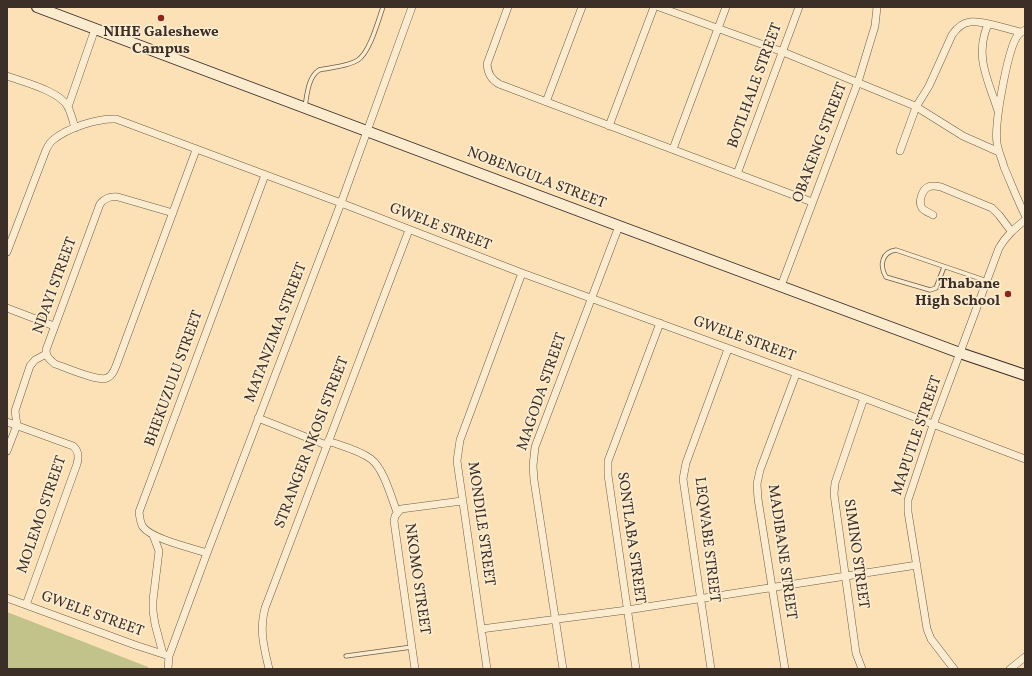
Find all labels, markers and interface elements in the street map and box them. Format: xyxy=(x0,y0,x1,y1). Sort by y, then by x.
marker: NIHE Galeshewe Campus xyxy=(156,13,166,23)
street label: BOTLHALE STREET xyxy=(725,21,787,151)
place label: NIHE Galeshewe Campus xyxy=(103,24,219,59)
street label: OBAKENG STREET xyxy=(790,80,852,206)
street label: NOBENGULA STREET xyxy=(464,144,608,214)
street label: GWELE STREET xyxy=(386,200,494,256)
street label: NDAYI STREET xyxy=(30,235,82,337)
street label: MATANZIMA STREET xyxy=(242,261,312,405)
place label: Thabane High School xyxy=(915,276,1000,311)
marker: Thabane High School xyxy=(1003,289,1013,299)
street label: BHEKUZULU STREET xyxy=(142,309,208,449)
street label: GWELE STREET xyxy=(690,313,798,367)
street label: MAGODA STREET xyxy=(514,331,572,453)
street label: STRANGER NKOSI STREET xyxy=(272,355,354,531)
street label: MAPUTLE STREET xyxy=(889,374,947,498)
street label: MOLEMO STREET xyxy=(14,454,72,576)
street label: MONDILE STREET xyxy=(462,461,498,587)
street label: SONTLABA STREET xyxy=(612,471,648,605)
street label: LEQWABE STREET xyxy=(689,476,723,604)
street label: MADIBANE STREET xyxy=(763,483,799,621)
street label: SIMINO STREET xyxy=(838,498,872,610)
street label: NKOMO STREET xyxy=(399,522,433,636)
street label: GWELE STREET xyxy=(38,588,146,642)

